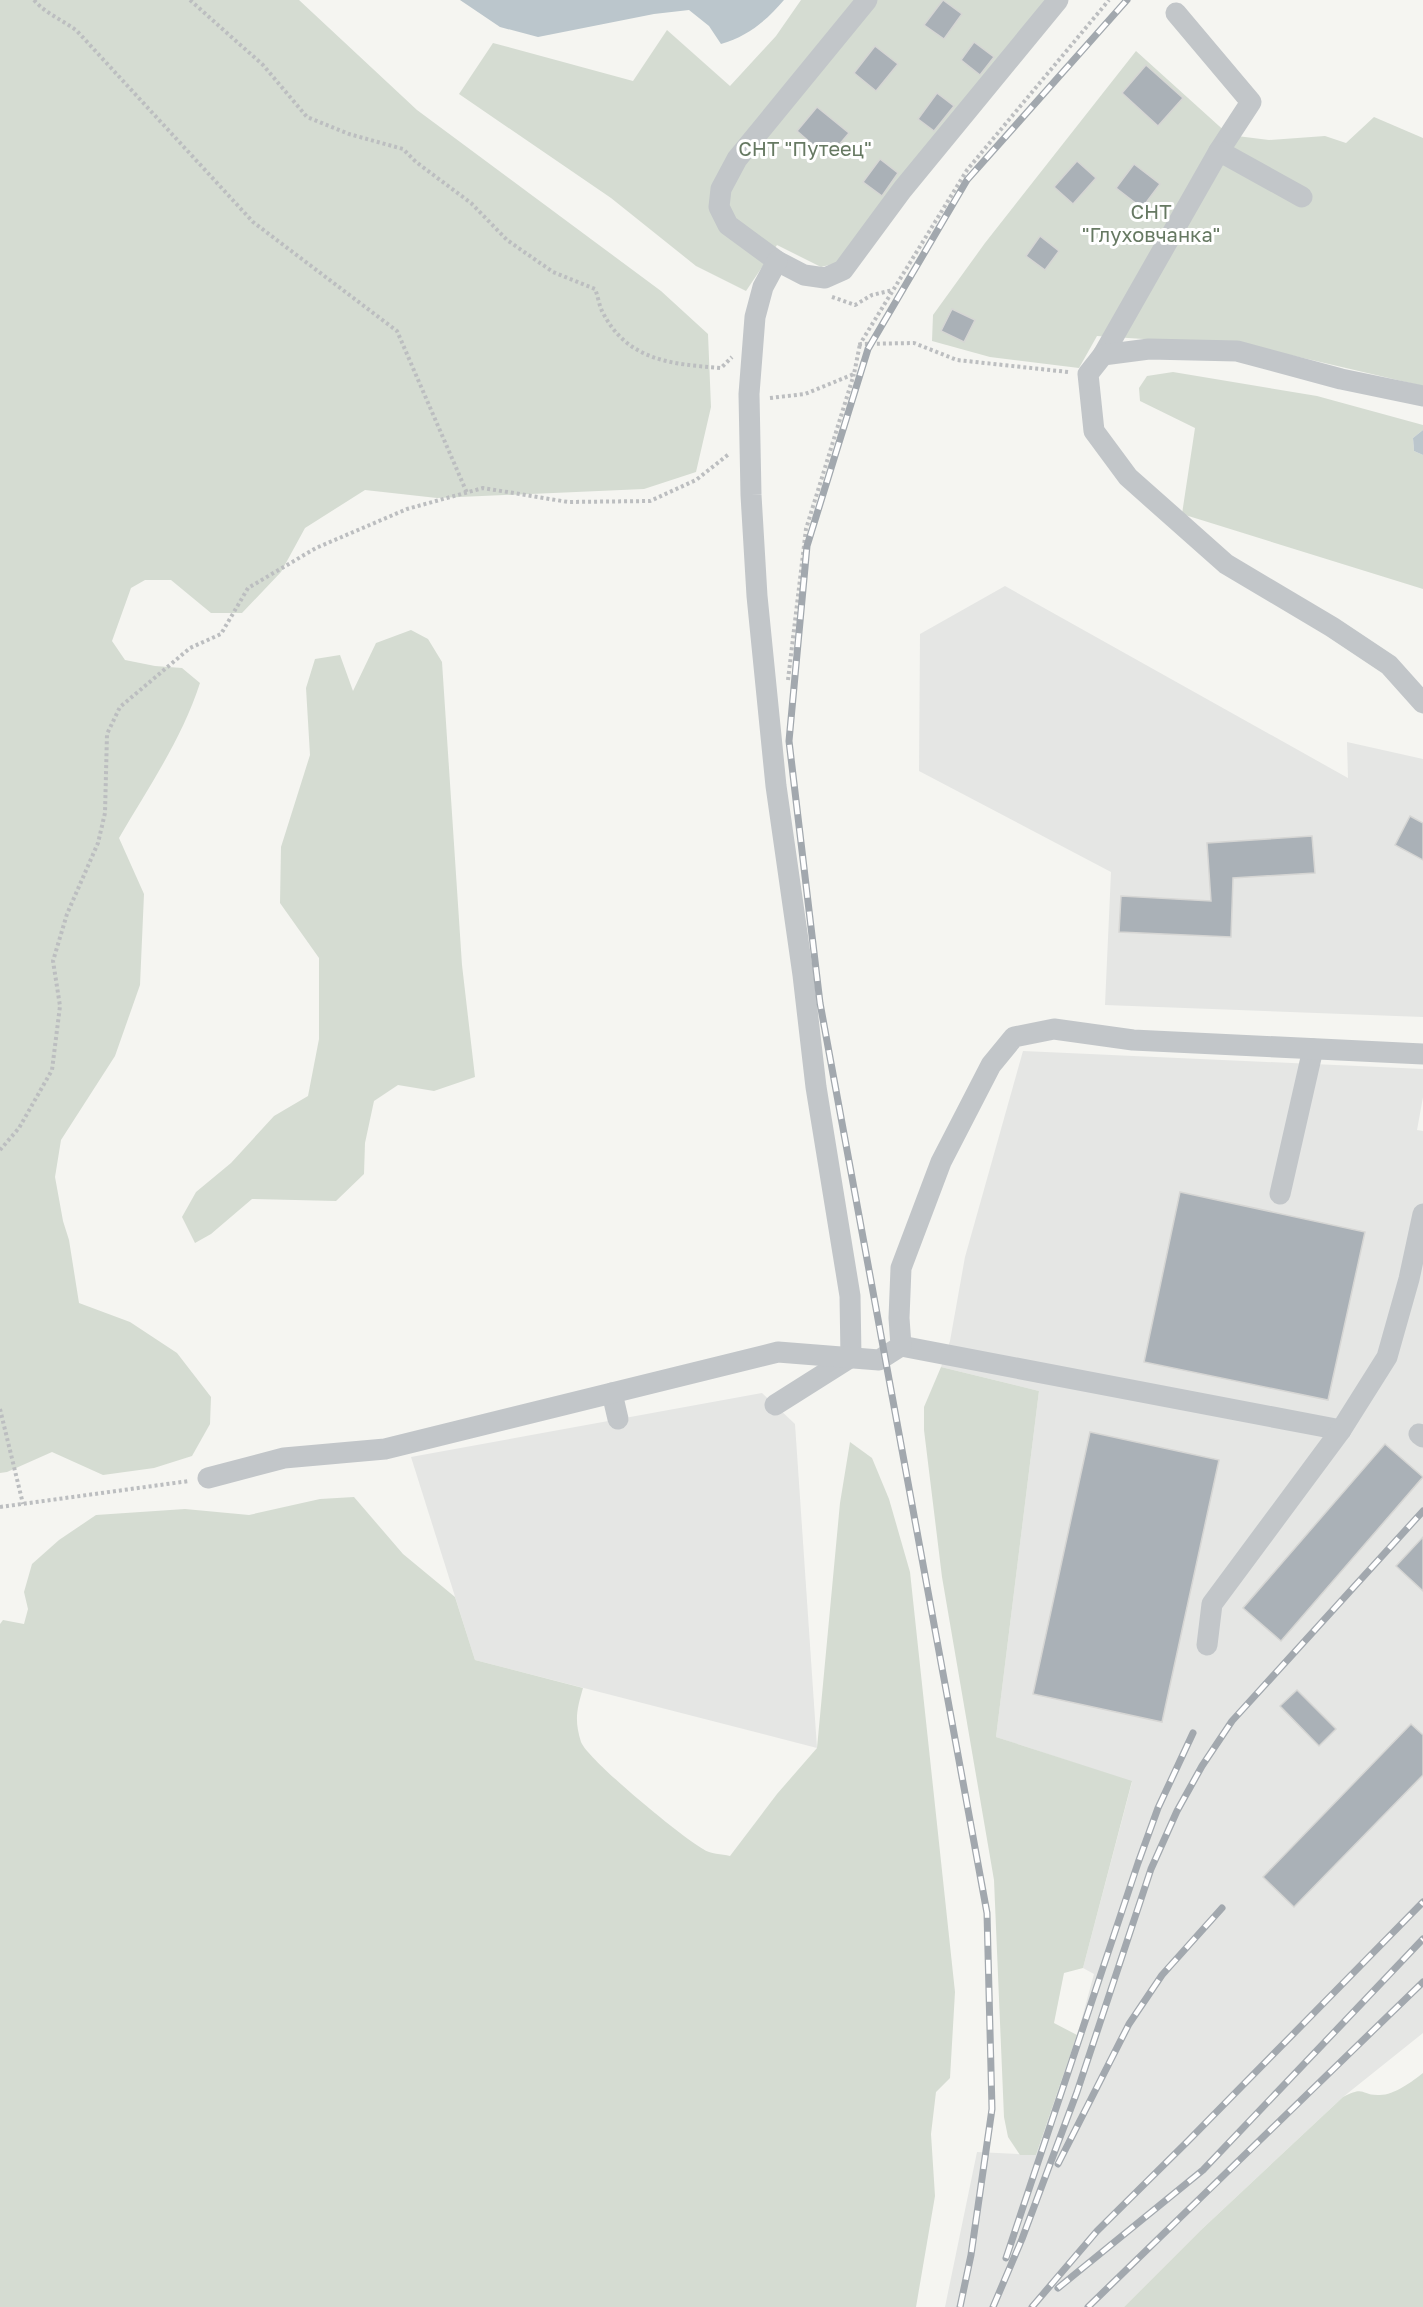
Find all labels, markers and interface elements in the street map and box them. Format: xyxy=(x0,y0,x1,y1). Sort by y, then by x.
park label: СНТ "Путеец" xyxy=(738,136,872,160)
park label: СНТ "Глуховчанка" xyxy=(1082,199,1220,246)

